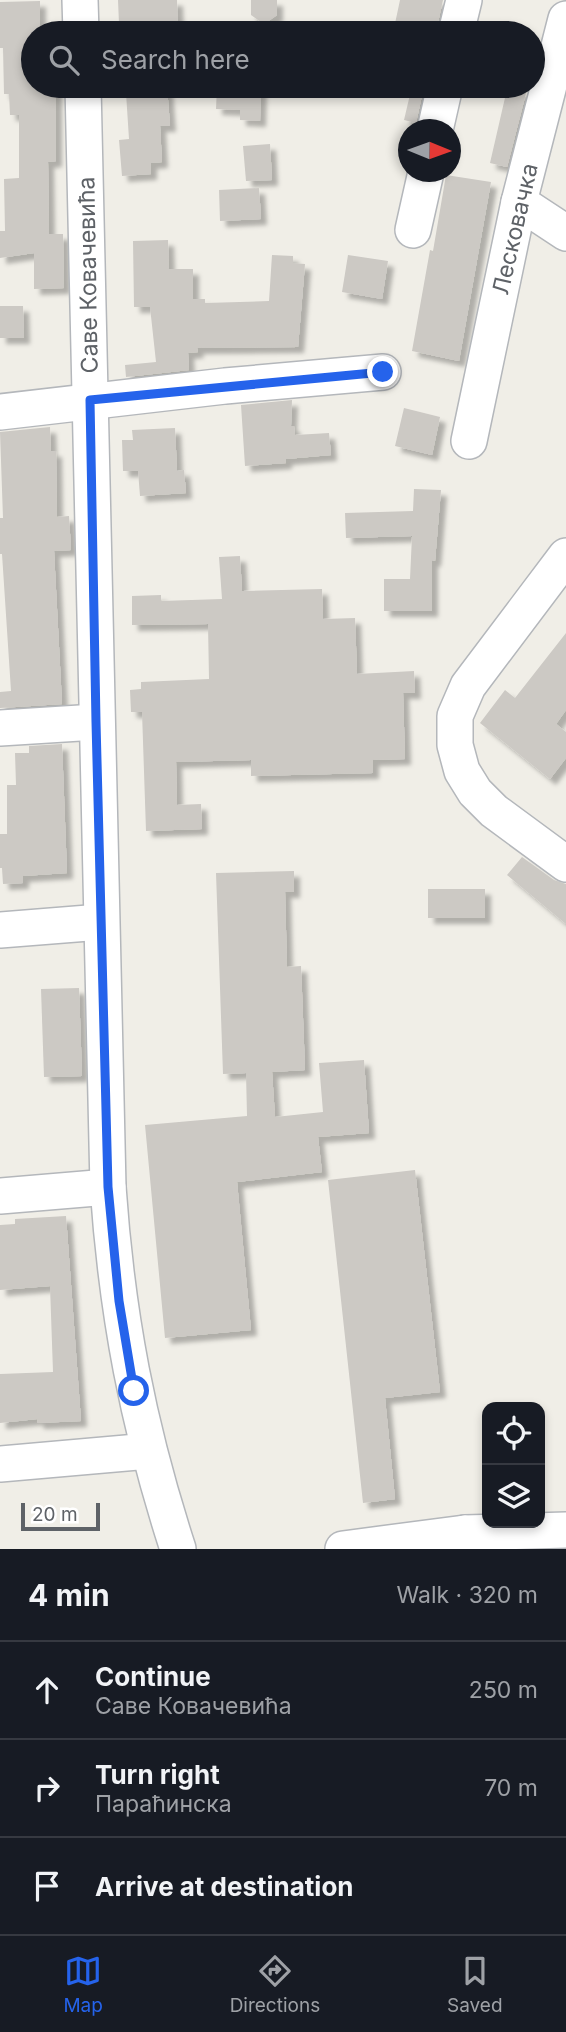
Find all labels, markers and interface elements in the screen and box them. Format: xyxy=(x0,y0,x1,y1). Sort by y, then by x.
search box xyxy=(21,21,545,98)
icon: search xyxy=(45,41,83,79)
text: Search here xyxy=(101,44,250,75)
north arrow xyxy=(398,119,461,182)
street label: Лесковачка xyxy=(486,161,544,297)
street label: Саве Ковачевића xyxy=(72,176,104,374)
route end xyxy=(367,356,398,387)
route start xyxy=(118,1375,149,1406)
map controls xyxy=(482,1402,545,1528)
button: locate xyxy=(482,1402,545,1465)
button: layers xyxy=(482,1465,545,1528)
scale bar xyxy=(21,1500,100,1532)
text: 20 m xyxy=(32,1503,78,1526)
text: 4 min xyxy=(28,1577,110,1613)
text: Walk · 320 m xyxy=(396,1581,538,1609)
text: Continue xyxy=(95,1661,211,1692)
icon: ahead xyxy=(28,1671,66,1709)
text: 250 m xyxy=(469,1676,538,1704)
text: Саве Ковачевића xyxy=(95,1692,292,1720)
text: Turn right xyxy=(95,1759,220,1790)
icon: right xyxy=(28,1769,66,1807)
text: 70 m xyxy=(484,1774,538,1802)
text: Параћинска xyxy=(95,1790,232,1818)
icon: arrive xyxy=(28,1867,66,1905)
text: Arrive at destination xyxy=(95,1871,354,1902)
tab: Map xyxy=(63,1952,103,2017)
tab: Directions xyxy=(230,1952,320,2017)
tab: Saved xyxy=(447,1952,503,2017)

